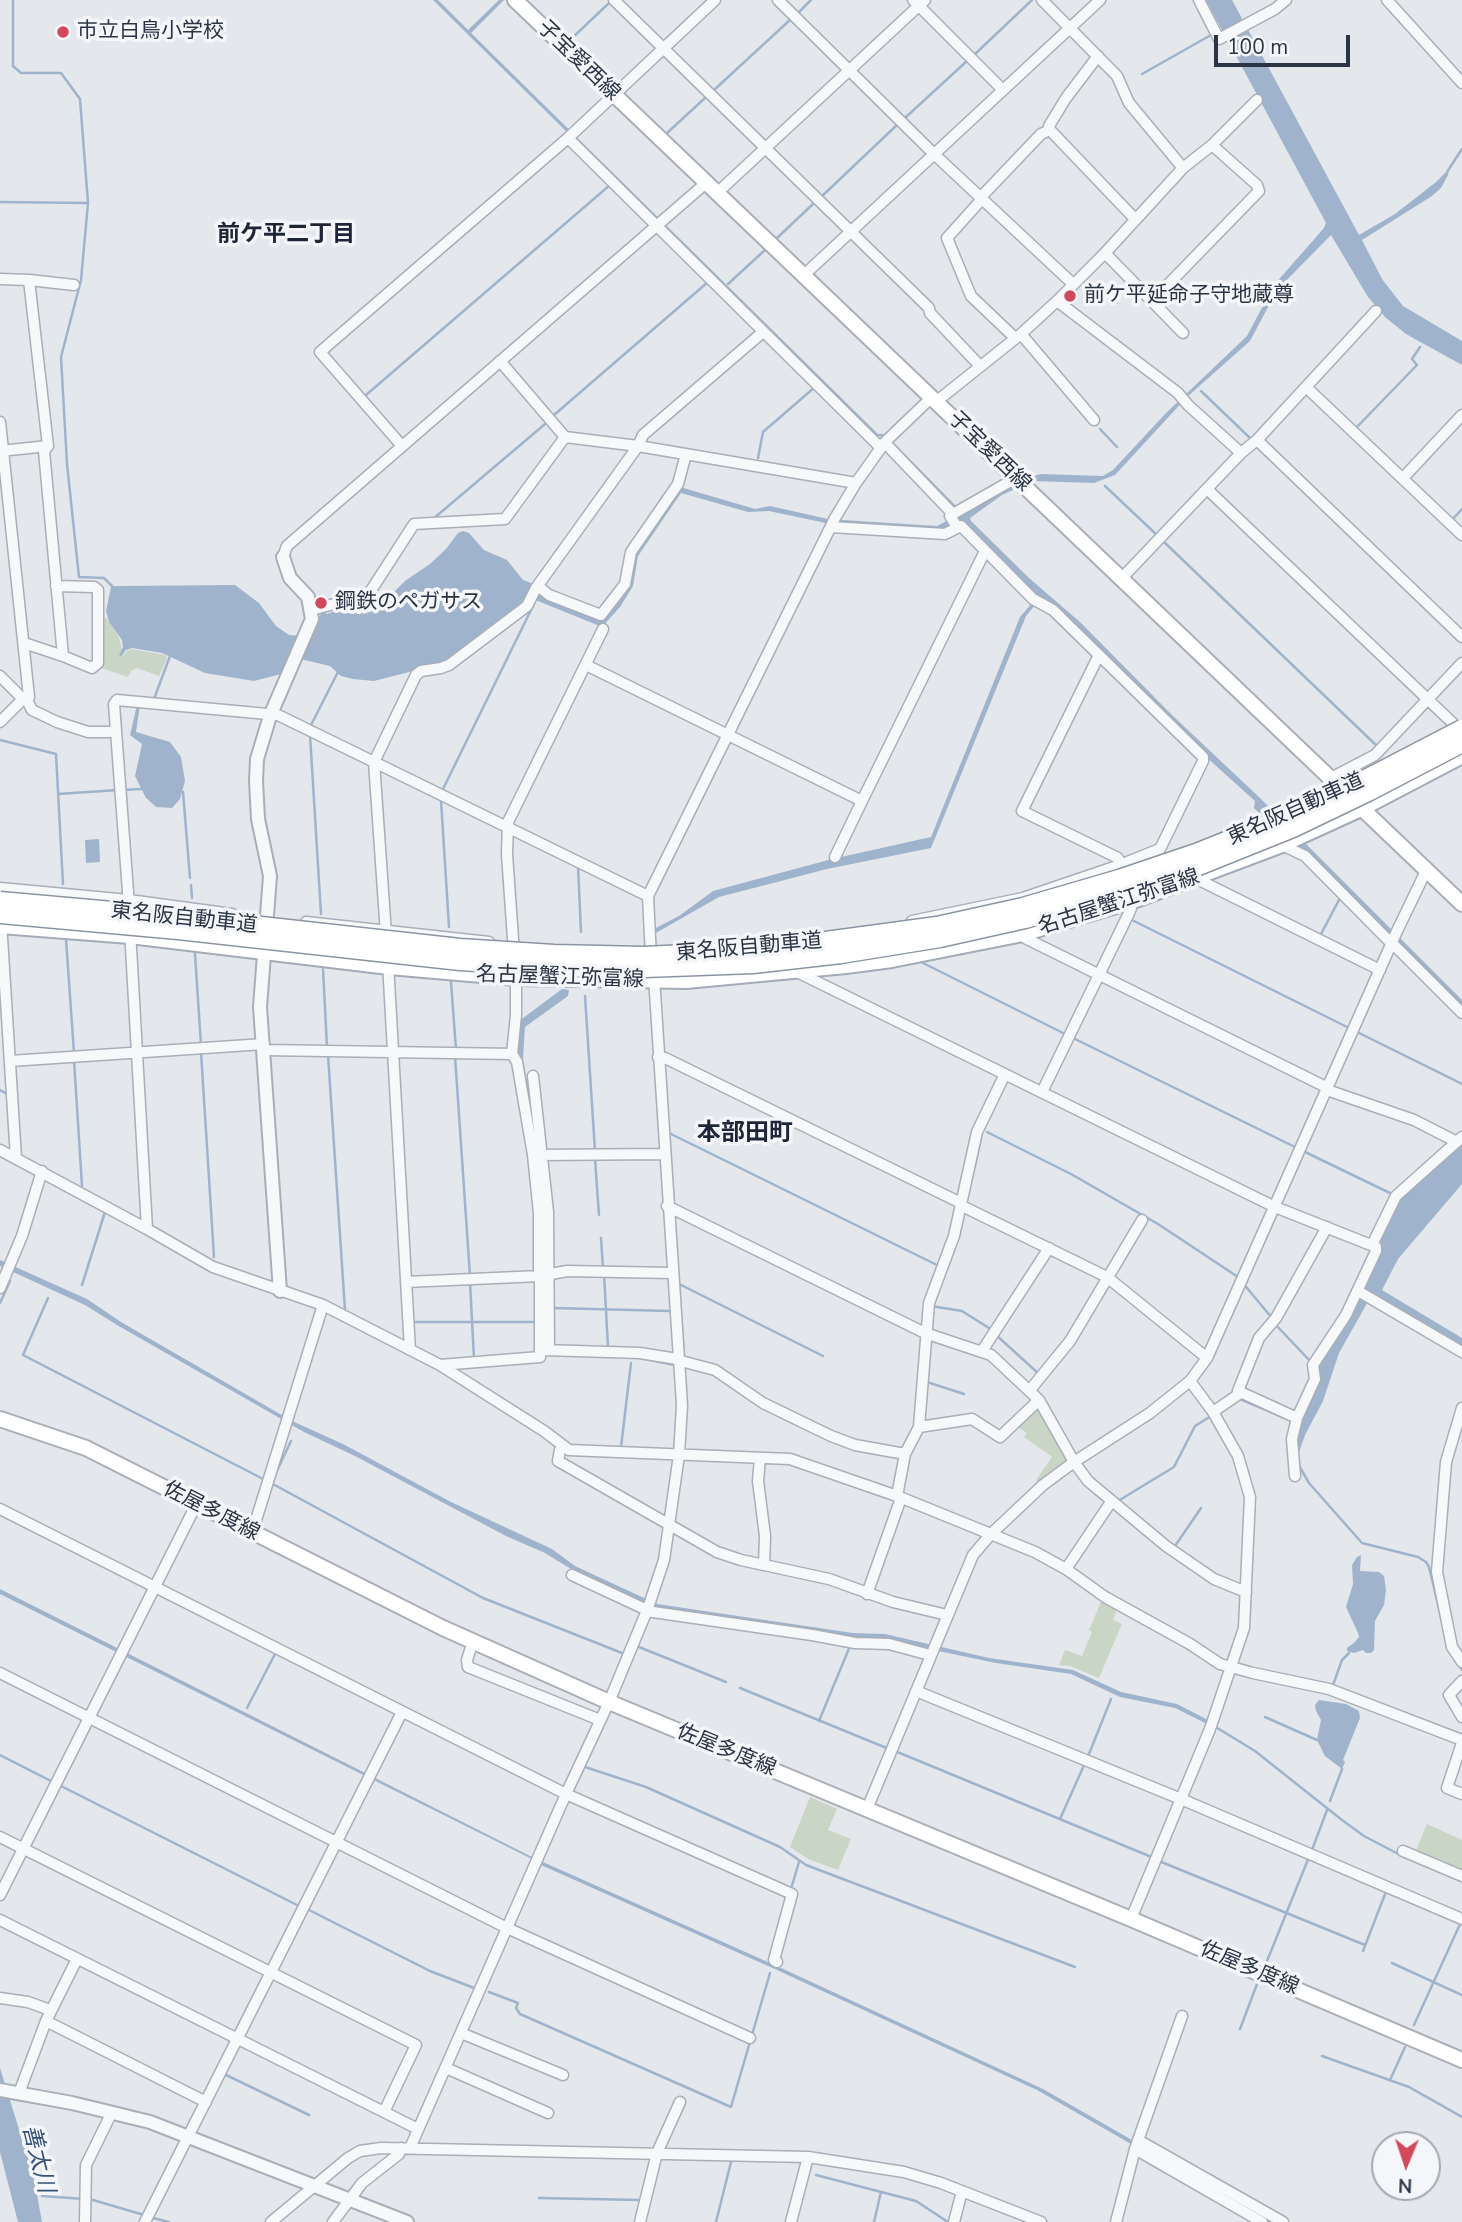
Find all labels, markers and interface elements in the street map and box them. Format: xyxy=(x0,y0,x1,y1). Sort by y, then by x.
street label: 子宝愛西線 xyxy=(531,15,625,107)
place label: 市立白鳥小学校 xyxy=(77,19,224,45)
scale bar xyxy=(1217,21,1354,65)
marker: 市立白鳥小学校 xyxy=(55,24,71,40)
text: 100 m xyxy=(1227,33,1288,61)
district label: 前ケ平二丁目 xyxy=(217,221,355,249)
place label: 前ケ平延命子守地蔵尊 xyxy=(1084,283,1294,309)
marker: 前ケ平延命子守地蔵尊 xyxy=(1062,288,1078,304)
street label: 子宝愛西線 xyxy=(942,406,1036,498)
place label: 鋼鉄のペガサス xyxy=(335,590,482,616)
marker: 鋼鉄のペガサス xyxy=(313,595,329,611)
street label: 東名阪自動車道 xyxy=(1224,769,1368,851)
street label: 名古屋蟹江弥富線 xyxy=(1035,865,1203,941)
street label: 東名阪自動車道 xyxy=(110,899,258,939)
street label: 東名阪自動車道 xyxy=(675,929,823,967)
street label: 名古屋蟹江弥富線 xyxy=(476,962,644,994)
district label: 本部田町 xyxy=(697,1120,793,1148)
street label: 佐屋多度線 xyxy=(159,1477,263,1547)
street label: 佐屋多度線 xyxy=(673,1720,779,1782)
street label: 佐屋多度線 xyxy=(1196,1937,1302,2001)
water label: 善太川 xyxy=(15,2122,59,2196)
north arrow xyxy=(1371,2131,1441,2201)
text: N xyxy=(1398,2172,1413,2198)

